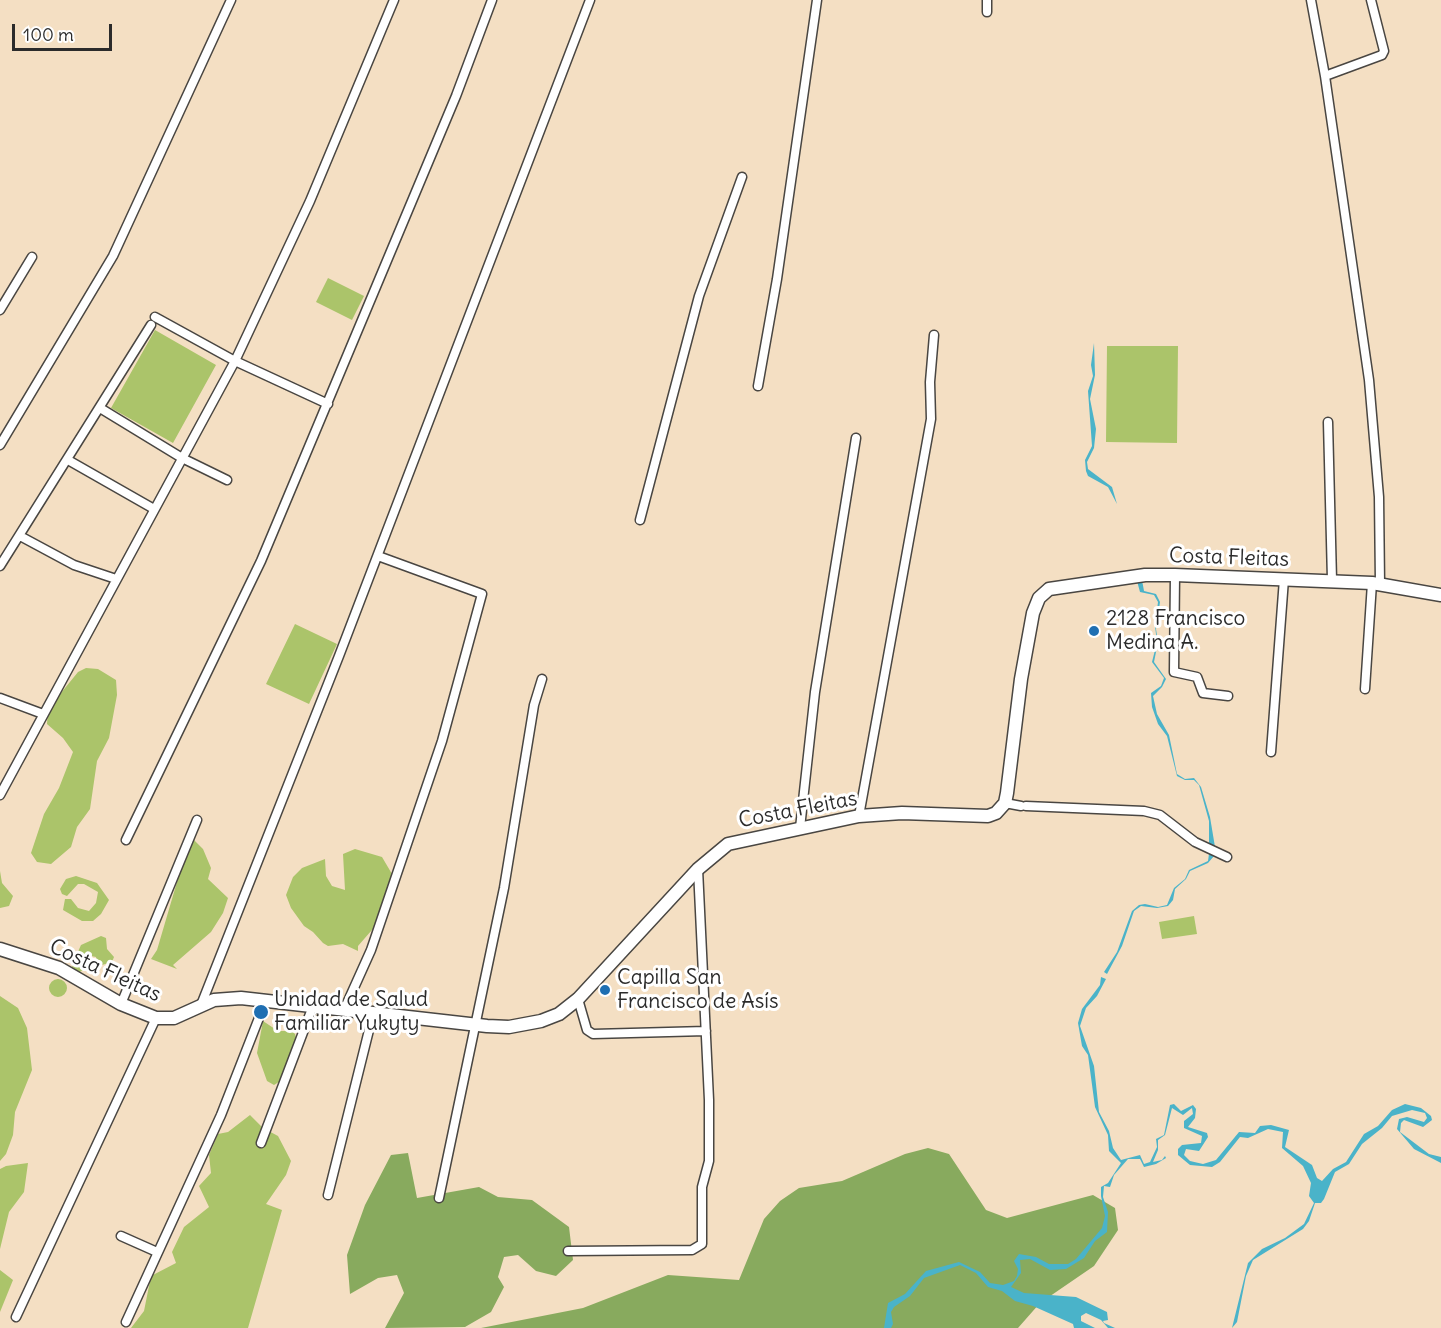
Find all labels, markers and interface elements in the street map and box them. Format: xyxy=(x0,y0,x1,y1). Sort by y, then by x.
scale bar xyxy=(15,12,116,50)
text: 100 m xyxy=(23,23,74,46)
street label: Costa Fleitas xyxy=(1168,543,1290,573)
place label: 2128 Francisco Medina A. xyxy=(1106,606,1245,656)
marker: 2128 Francisco Medina A. xyxy=(1087,624,1101,638)
street label: Costa Fleitas xyxy=(737,786,859,834)
street label: Costa Fleitas xyxy=(45,934,165,1008)
place label: Capilla San Francisco de Asís xyxy=(617,965,779,1015)
marker: Capilla San Francisco de Asís xyxy=(598,983,612,997)
place label: Unidad de Salud Familiar Yukyty xyxy=(274,987,428,1037)
marker: Unidad de Salud Familiar Yukyty xyxy=(252,1003,270,1021)

